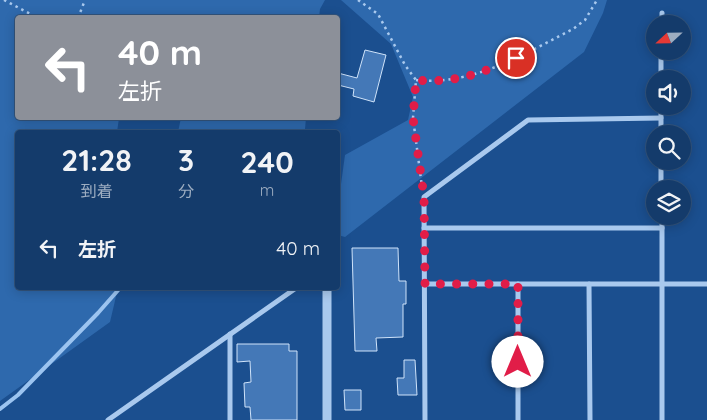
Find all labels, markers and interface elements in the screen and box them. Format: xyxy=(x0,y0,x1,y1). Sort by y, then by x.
north arrow xyxy=(646,15,691,60)
map controls xyxy=(646,15,691,225)
text: 40 m xyxy=(118,30,202,74)
icon: left xyxy=(35,35,100,100)
pin xyxy=(495,37,537,79)
icon: arrive xyxy=(502,44,530,72)
button: sound xyxy=(646,70,691,115)
text: 左折 xyxy=(118,77,162,105)
button: search xyxy=(646,125,691,170)
text: 21:28 xyxy=(61,141,132,179)
text: 3 xyxy=(178,141,194,179)
text: 240 xyxy=(241,143,294,181)
text: m xyxy=(260,180,274,200)
button: layers xyxy=(646,180,691,225)
text: 到着 xyxy=(81,181,113,201)
text: 分 xyxy=(178,181,194,201)
icon: left xyxy=(35,234,63,262)
text: 40 m xyxy=(276,236,320,260)
text: 左折 xyxy=(78,237,116,261)
position arrow xyxy=(491,335,543,387)

